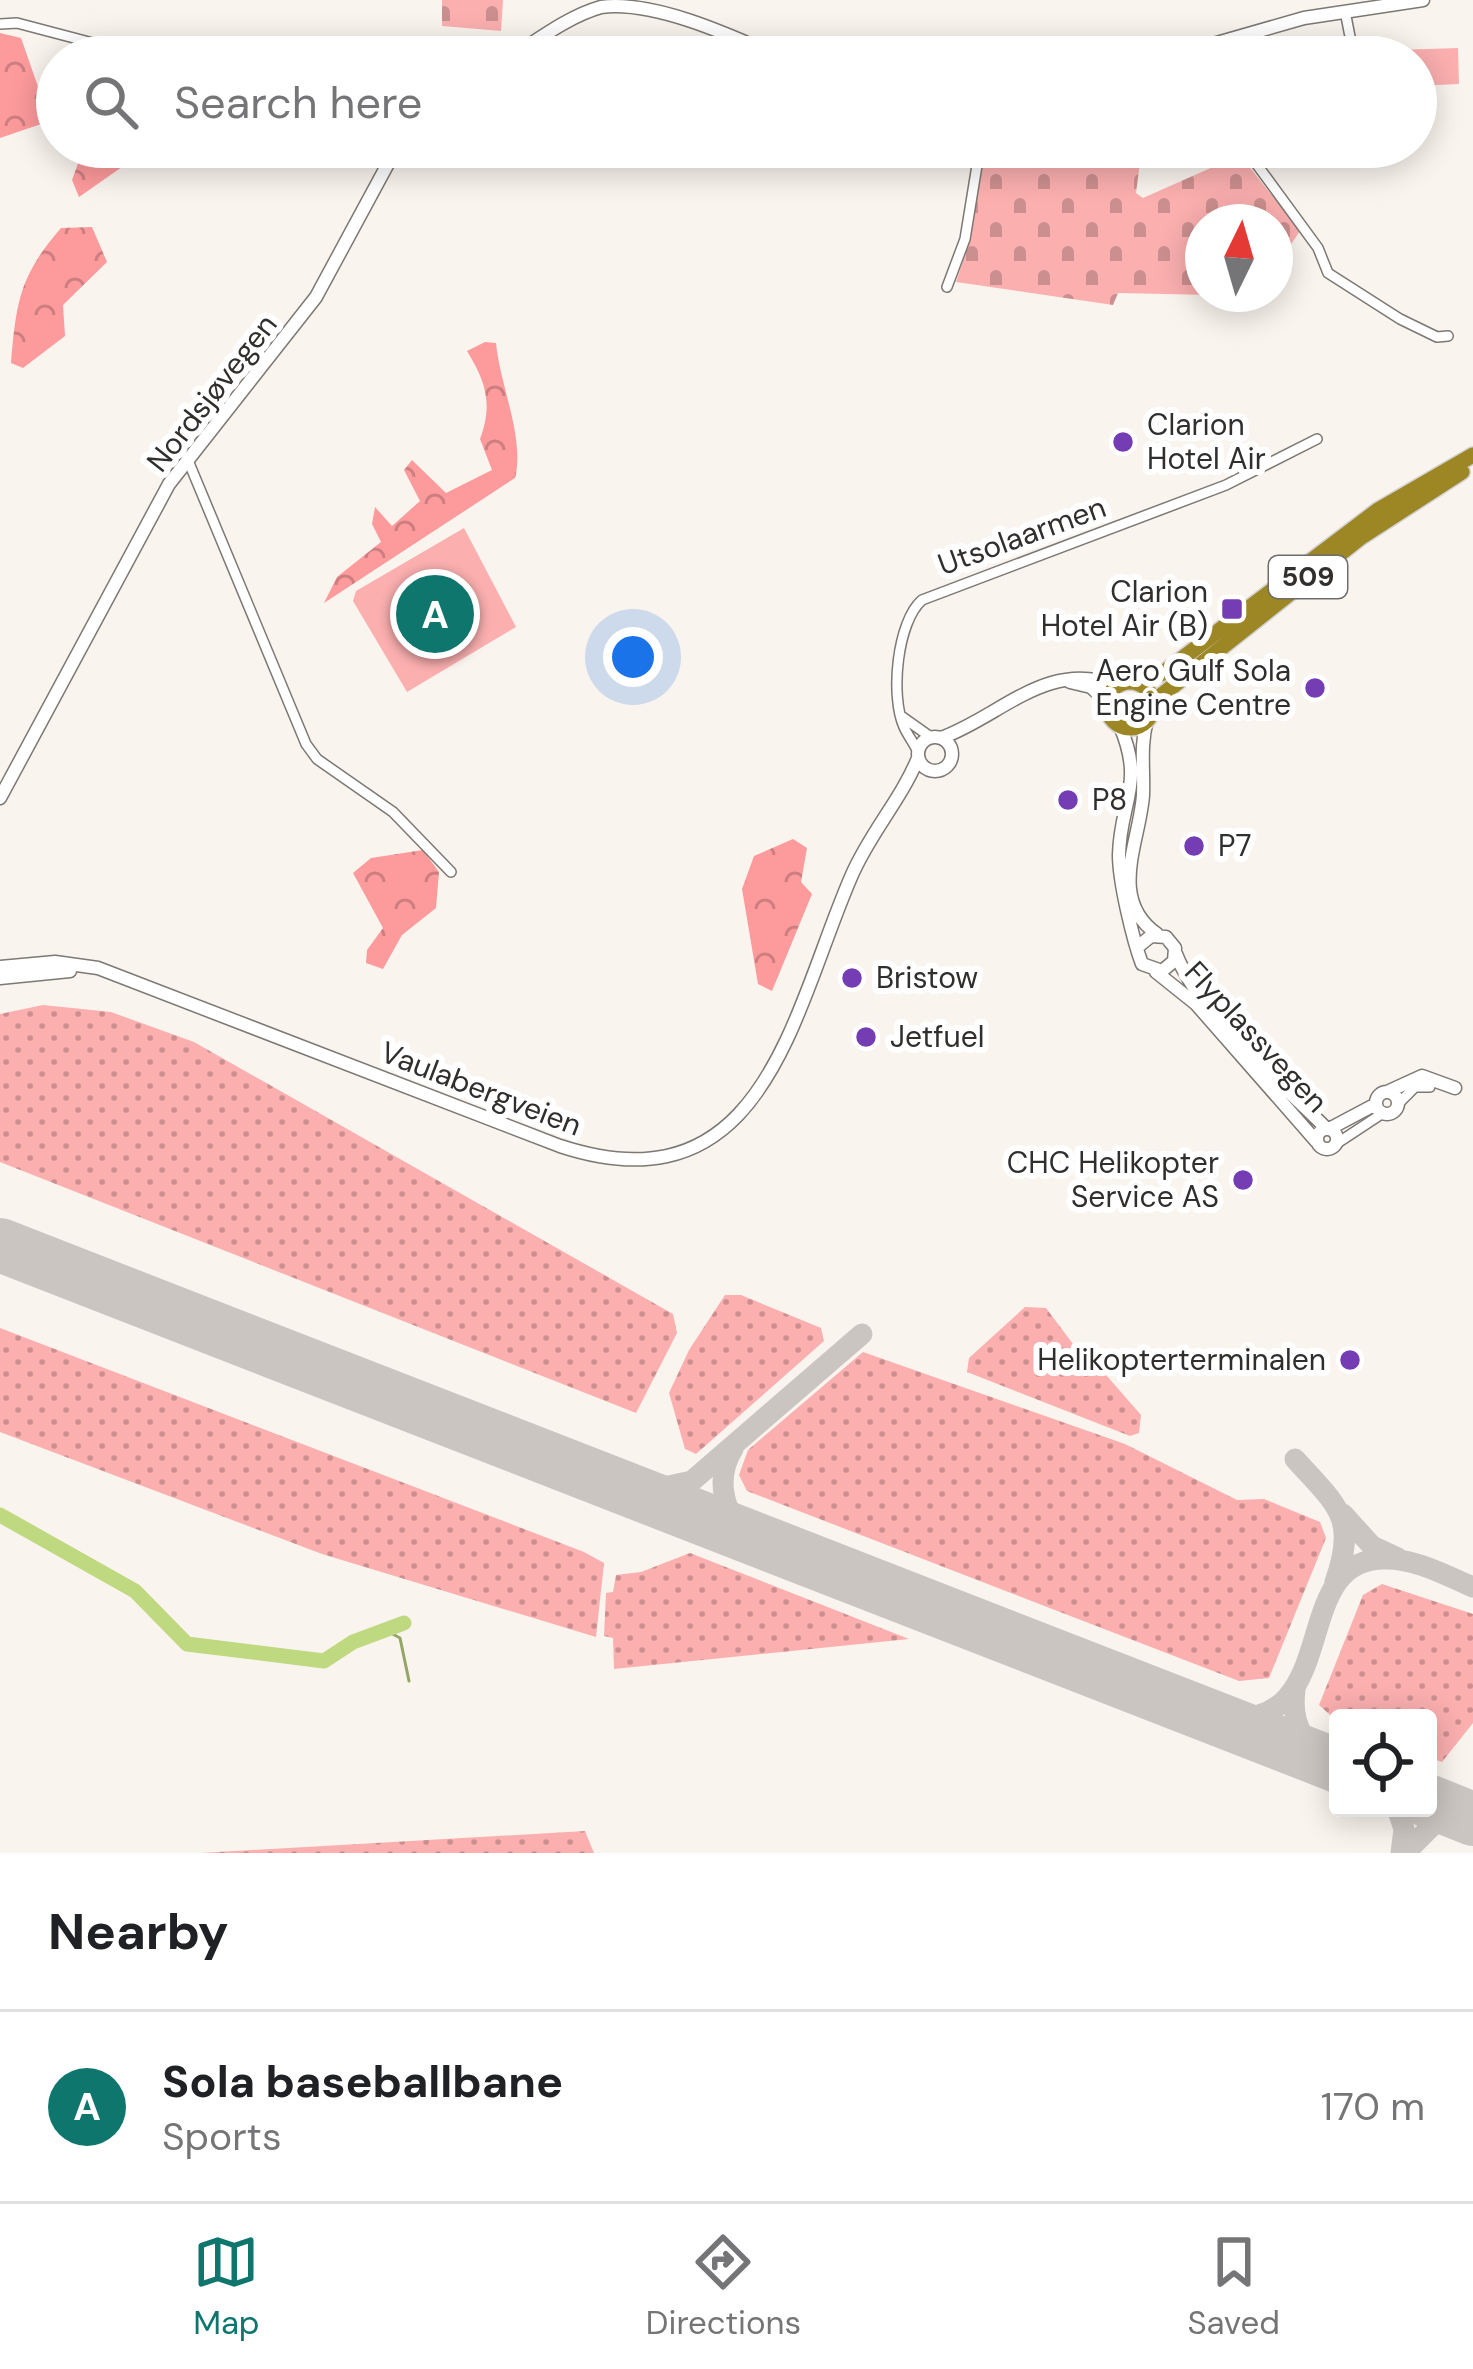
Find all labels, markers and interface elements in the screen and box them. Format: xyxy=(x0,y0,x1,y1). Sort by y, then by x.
search box xyxy=(36,36,1437,168)
icon: search xyxy=(78,69,144,135)
text: Search here xyxy=(174,73,422,132)
north arrow xyxy=(1185,204,1293,312)
street label: Nordsjøvegen xyxy=(138,306,285,480)
place label: Clarion Hotel Air xyxy=(1147,405,1266,478)
marker: Clarion Hotel Air xyxy=(1110,429,1136,455)
street label: Utsolaarmen xyxy=(933,487,1111,584)
road number: 509 xyxy=(1269,556,1347,598)
pin: A xyxy=(396,569,474,659)
place label: Clarion Hotel Air (B) xyxy=(1041,572,1208,645)
marker: Clarion Hotel Air (B) xyxy=(1219,596,1245,622)
your location xyxy=(603,627,663,687)
place label: Aero Gulf Sola Engine Centre xyxy=(1096,651,1291,724)
marker: Aero Gulf Sola Engine Centre xyxy=(1302,675,1328,701)
place label: P8 xyxy=(1092,780,1127,819)
marker: P8 xyxy=(1055,787,1081,813)
place label: P7 xyxy=(1218,826,1251,865)
marker: P7 xyxy=(1181,833,1207,859)
street label: Flyplassvegen xyxy=(1176,953,1336,1121)
place label: Bristow xyxy=(876,958,978,997)
marker: Bristow xyxy=(839,965,865,991)
place label: Jetfuel xyxy=(890,1017,984,1056)
marker: Jetfuel xyxy=(853,1024,879,1050)
street label: Vaulabergveien xyxy=(375,1032,587,1145)
place label: CHC Helikopter Service AS xyxy=(1007,1143,1219,1216)
marker: CHC Helikopter Service AS xyxy=(1230,1167,1256,1193)
place label: Helikopterterminalen xyxy=(1037,1340,1326,1379)
marker: Helikopterterminalen xyxy=(1337,1347,1363,1373)
map controls xyxy=(1329,1709,1437,1817)
button: locate xyxy=(1329,1709,1437,1817)
text: Nearby xyxy=(48,1898,229,1965)
text: Sola baseballbane xyxy=(162,2052,563,2111)
text: A xyxy=(73,2081,101,2132)
text: 170 m xyxy=(1321,2081,1425,2132)
text: Sports xyxy=(162,2111,281,2162)
tab: Map xyxy=(193,2229,260,2344)
tab: Directions xyxy=(646,2229,801,2344)
tab: Saved xyxy=(1187,2229,1280,2344)

